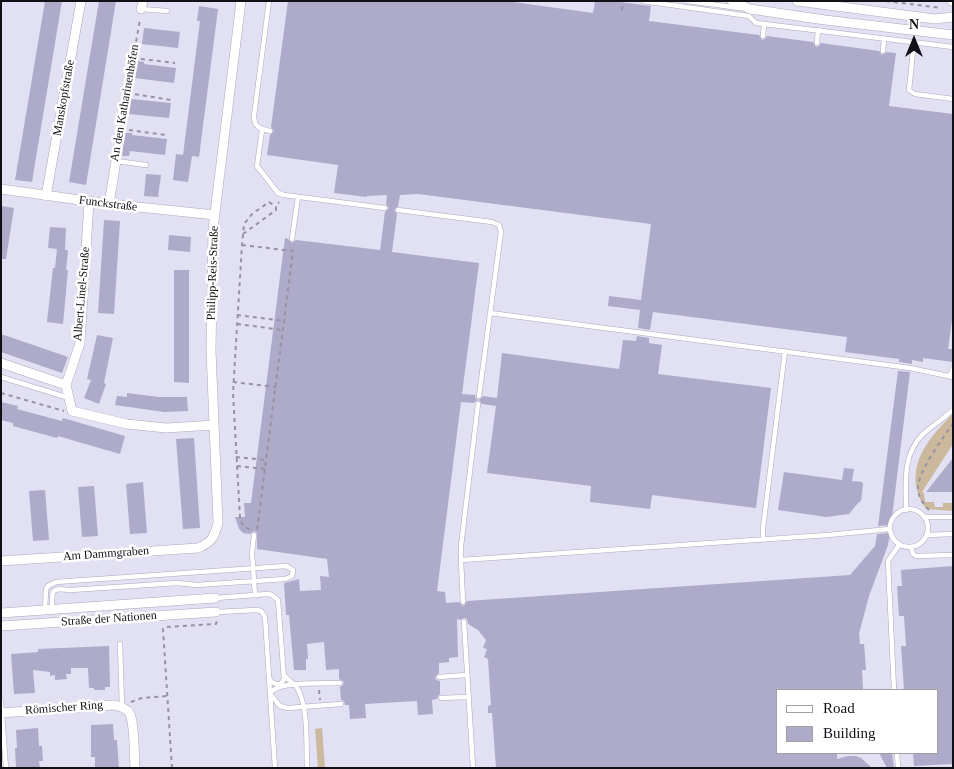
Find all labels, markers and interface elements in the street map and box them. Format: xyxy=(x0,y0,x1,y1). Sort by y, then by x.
north arrow xyxy=(889,15,939,65)
text: N xyxy=(909,17,919,32)
street label: An den Katharinenhöfen xyxy=(108,43,142,163)
street label: Manskopfstraße xyxy=(50,59,78,137)
street label: Funckstraße xyxy=(78,193,138,215)
street label: Philipp-Reis-Straße xyxy=(204,225,222,321)
street label: Albert-Linel-Straße xyxy=(71,246,93,342)
street label: Am Dammgraben xyxy=(62,544,150,564)
street label: Straße der Nationen xyxy=(61,608,157,630)
legend xyxy=(776,689,939,754)
street label: Römischer Ring xyxy=(24,698,104,718)
text: Road xyxy=(823,700,855,716)
text: Building xyxy=(823,725,876,741)

